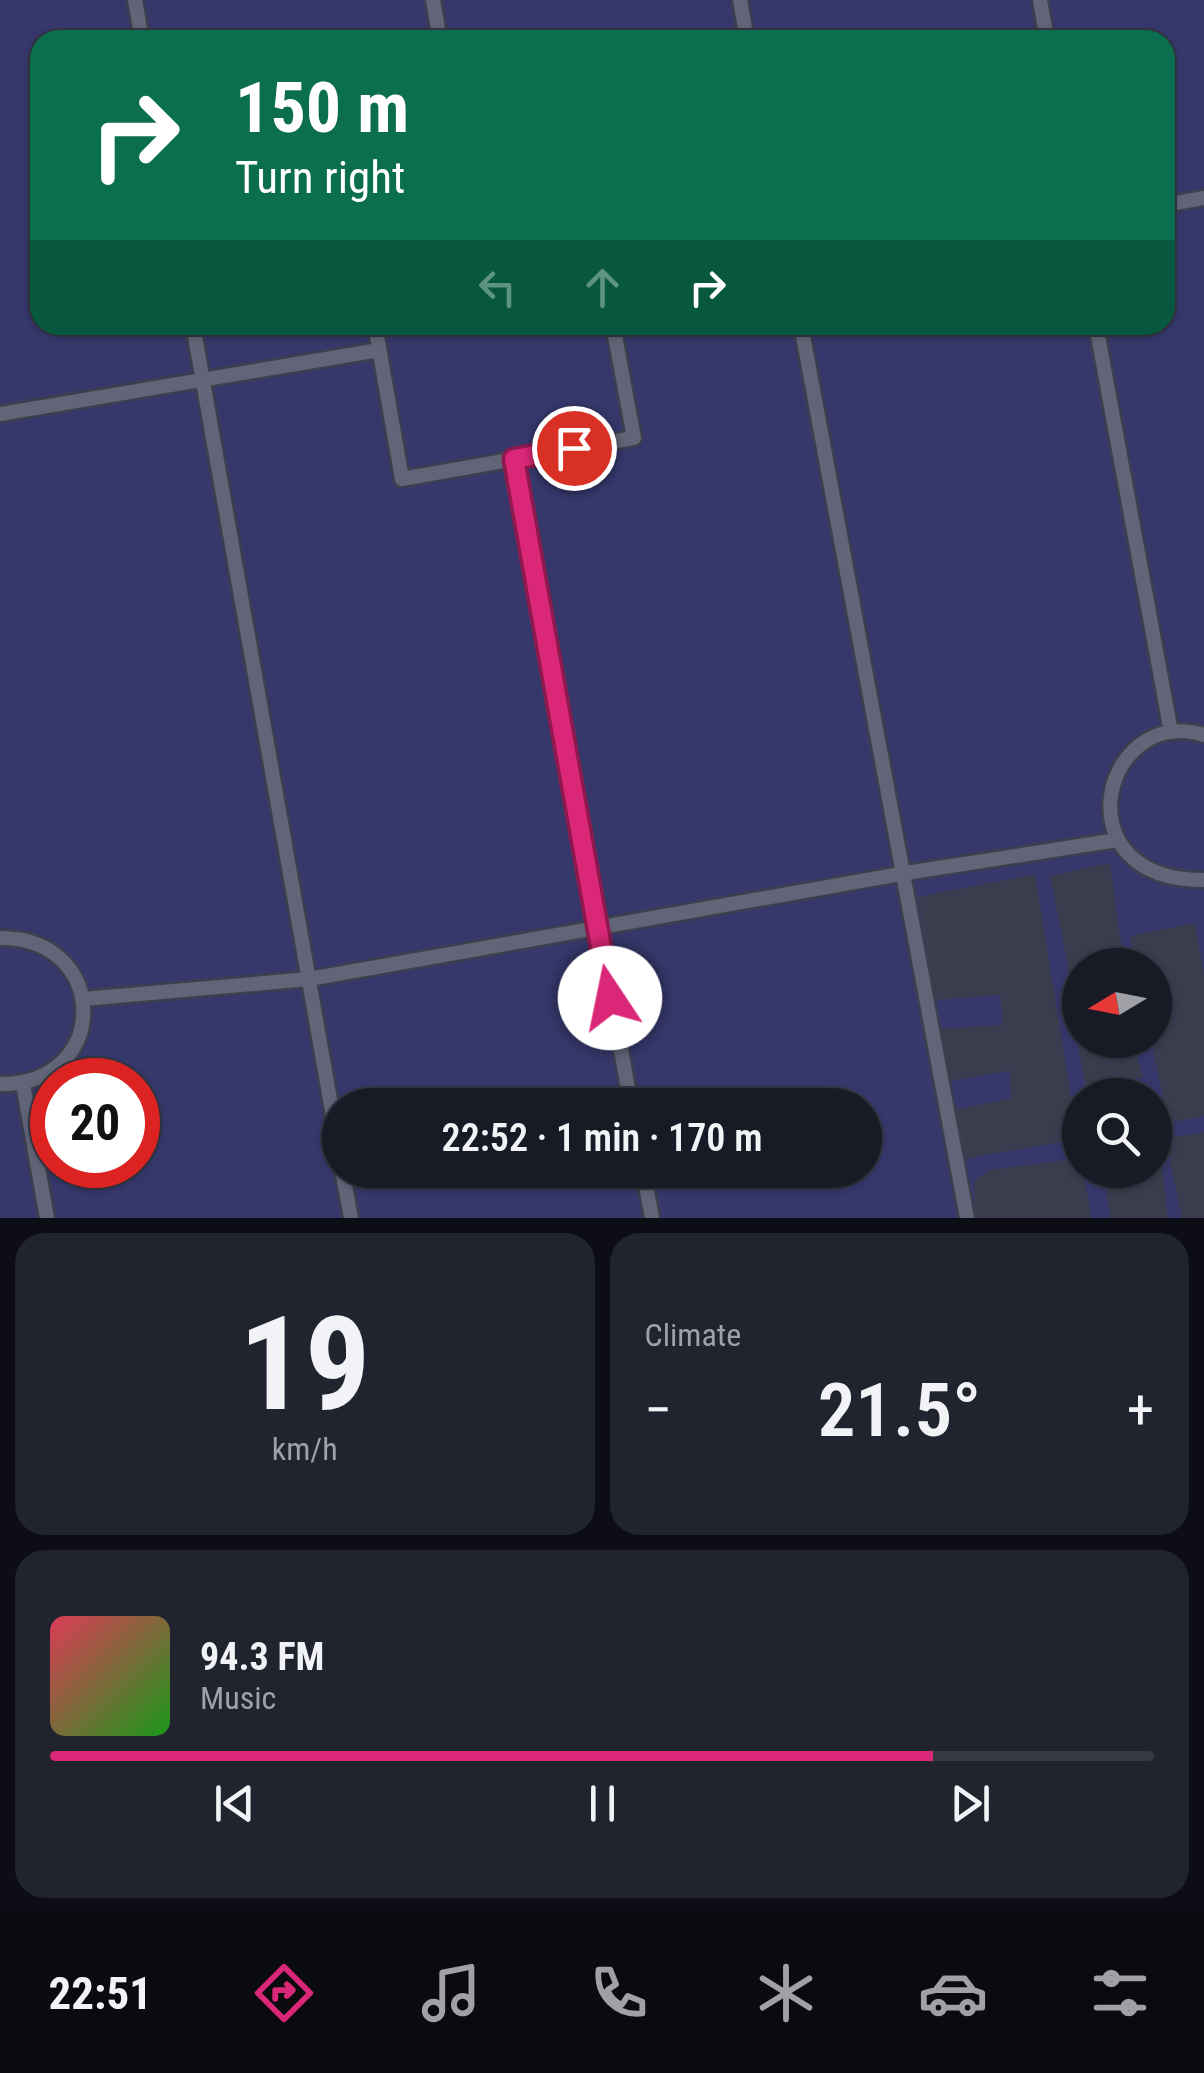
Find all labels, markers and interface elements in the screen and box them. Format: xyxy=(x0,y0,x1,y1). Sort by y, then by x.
text: 150 m xyxy=(235,67,409,149)
icon: right xyxy=(70,70,200,200)
text: Turn right xyxy=(235,151,405,204)
icon: left xyxy=(470,260,525,315)
icon: ahead xyxy=(575,260,630,315)
icon: right xyxy=(680,260,735,315)
pin xyxy=(532,406,617,491)
icon: arrive xyxy=(547,421,602,476)
position arrow xyxy=(558,946,662,1050)
north arrow xyxy=(1062,948,1172,1058)
map controls xyxy=(1062,948,1172,1188)
speed limit sign: 20 xyxy=(30,1058,160,1188)
button: search xyxy=(1062,1078,1172,1188)
text: 22:52 · 1 min · 170 m xyxy=(442,1116,762,1160)
text: 19 xyxy=(239,1288,370,1441)
text: Climate xyxy=(645,1316,741,1354)
text: 21.5° xyxy=(818,1366,981,1454)
text: − xyxy=(645,1378,672,1442)
text: + xyxy=(1127,1378,1154,1442)
text: km/h xyxy=(272,1430,338,1468)
text: 94.3 FM xyxy=(200,1635,324,1679)
text: Music xyxy=(200,1679,276,1717)
icon: previous xyxy=(207,1776,262,1831)
icon: pause xyxy=(575,1776,630,1831)
icon: next xyxy=(943,1776,998,1831)
icon: directions xyxy=(249,1958,319,2028)
icon: music xyxy=(416,1958,486,2028)
icon: phone xyxy=(584,1958,654,2028)
icon: climate xyxy=(751,1958,821,2028)
icon: car xyxy=(918,1958,988,2028)
icon: filters xyxy=(1085,1958,1155,2028)
text: 22:51 xyxy=(49,1967,152,2020)

